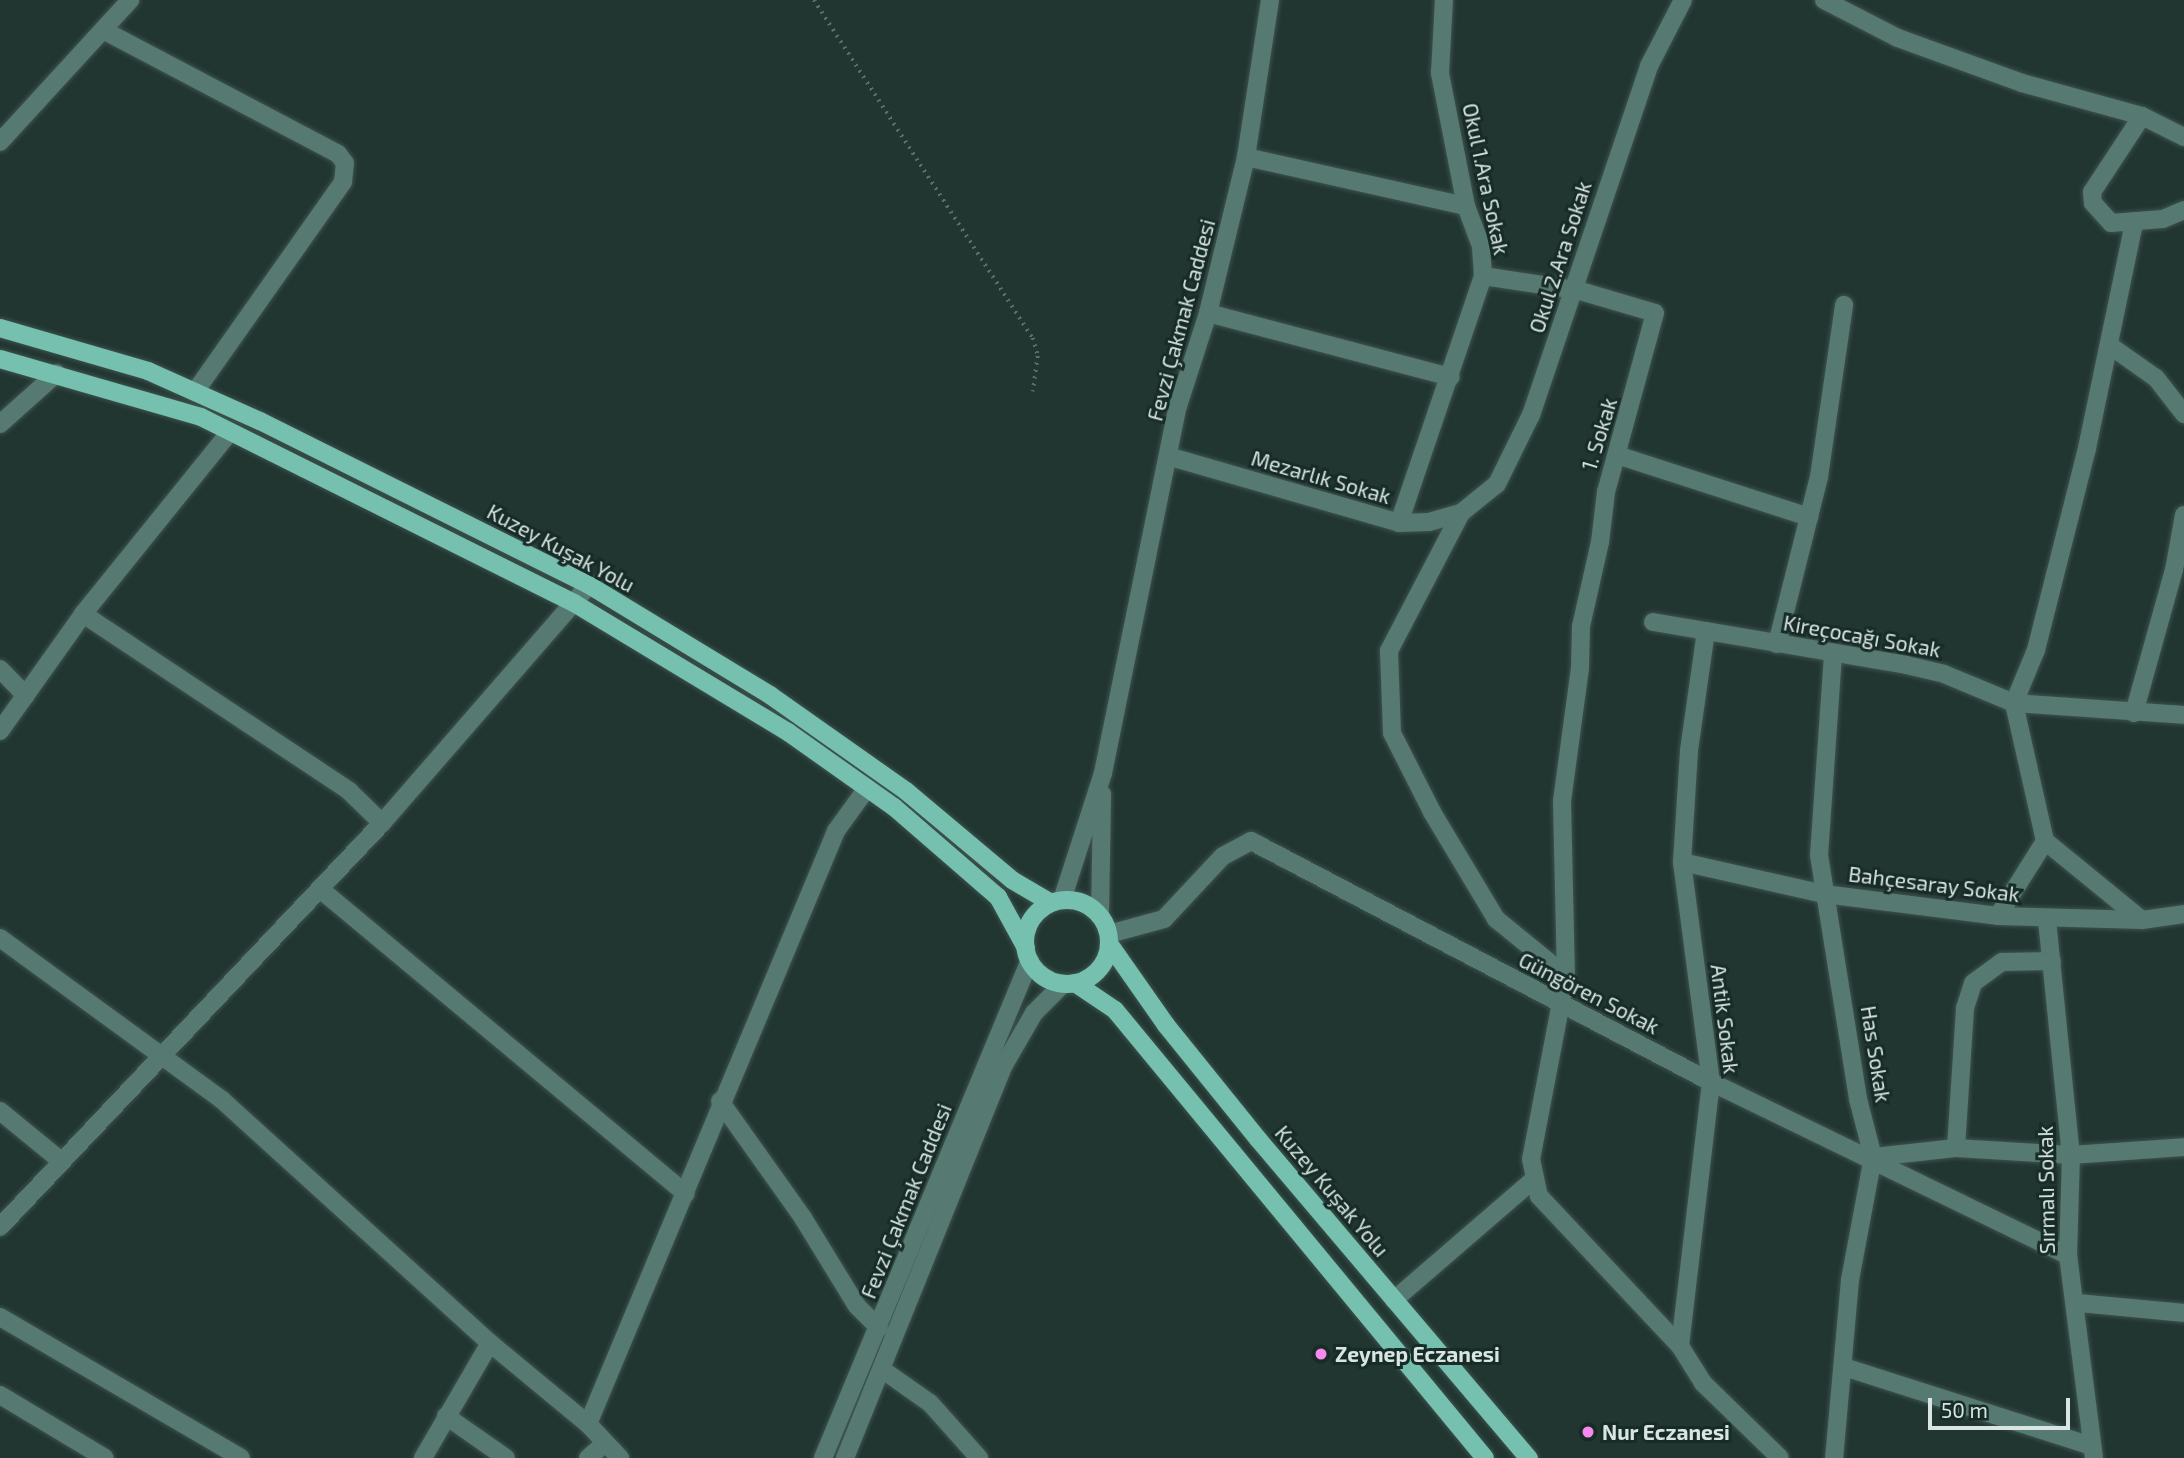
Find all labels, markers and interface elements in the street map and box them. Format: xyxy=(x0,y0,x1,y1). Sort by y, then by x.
street label: Okul 1.Ara Sokak xyxy=(1458,101,1514,257)
street label: Okul 2.Ara Sokak xyxy=(1524,178,1596,336)
street label: Fevzi Çakmak Caddesi xyxy=(1142,216,1220,424)
street label: 1. Sokak xyxy=(1576,395,1622,473)
street label: Mezarlık Sokak xyxy=(1248,445,1394,509)
street label: Kuzey Kuşak Yolu xyxy=(482,498,640,598)
street label: Kireçocağı Sokak xyxy=(1781,610,1943,662)
street label: Bahçesaray Sokak xyxy=(1847,861,2021,907)
street label: Güngören Sokak xyxy=(1515,947,1663,1039)
street label: Antik Sokak xyxy=(1706,963,1744,1075)
street label: Has Sokak xyxy=(1856,1004,1896,1104)
street label: Fevzi Çakmak Caddesi xyxy=(855,1100,957,1302)
street label: Kuzey Kuşak Yolu xyxy=(1269,1120,1395,1262)
street label: Sırmalı Sokak xyxy=(2032,1126,2060,1254)
place label: Zeynep Eczanesi xyxy=(1335,1341,1500,1367)
marker: Zeynep Eczanesi xyxy=(1313,1346,1329,1362)
scale bar xyxy=(1932,1384,2074,1428)
text: 50 m xyxy=(1941,1397,1988,1422)
place label: Nur Eczanesi xyxy=(1602,1419,1730,1445)
marker: Nur Eczanesi xyxy=(1580,1424,1596,1440)

